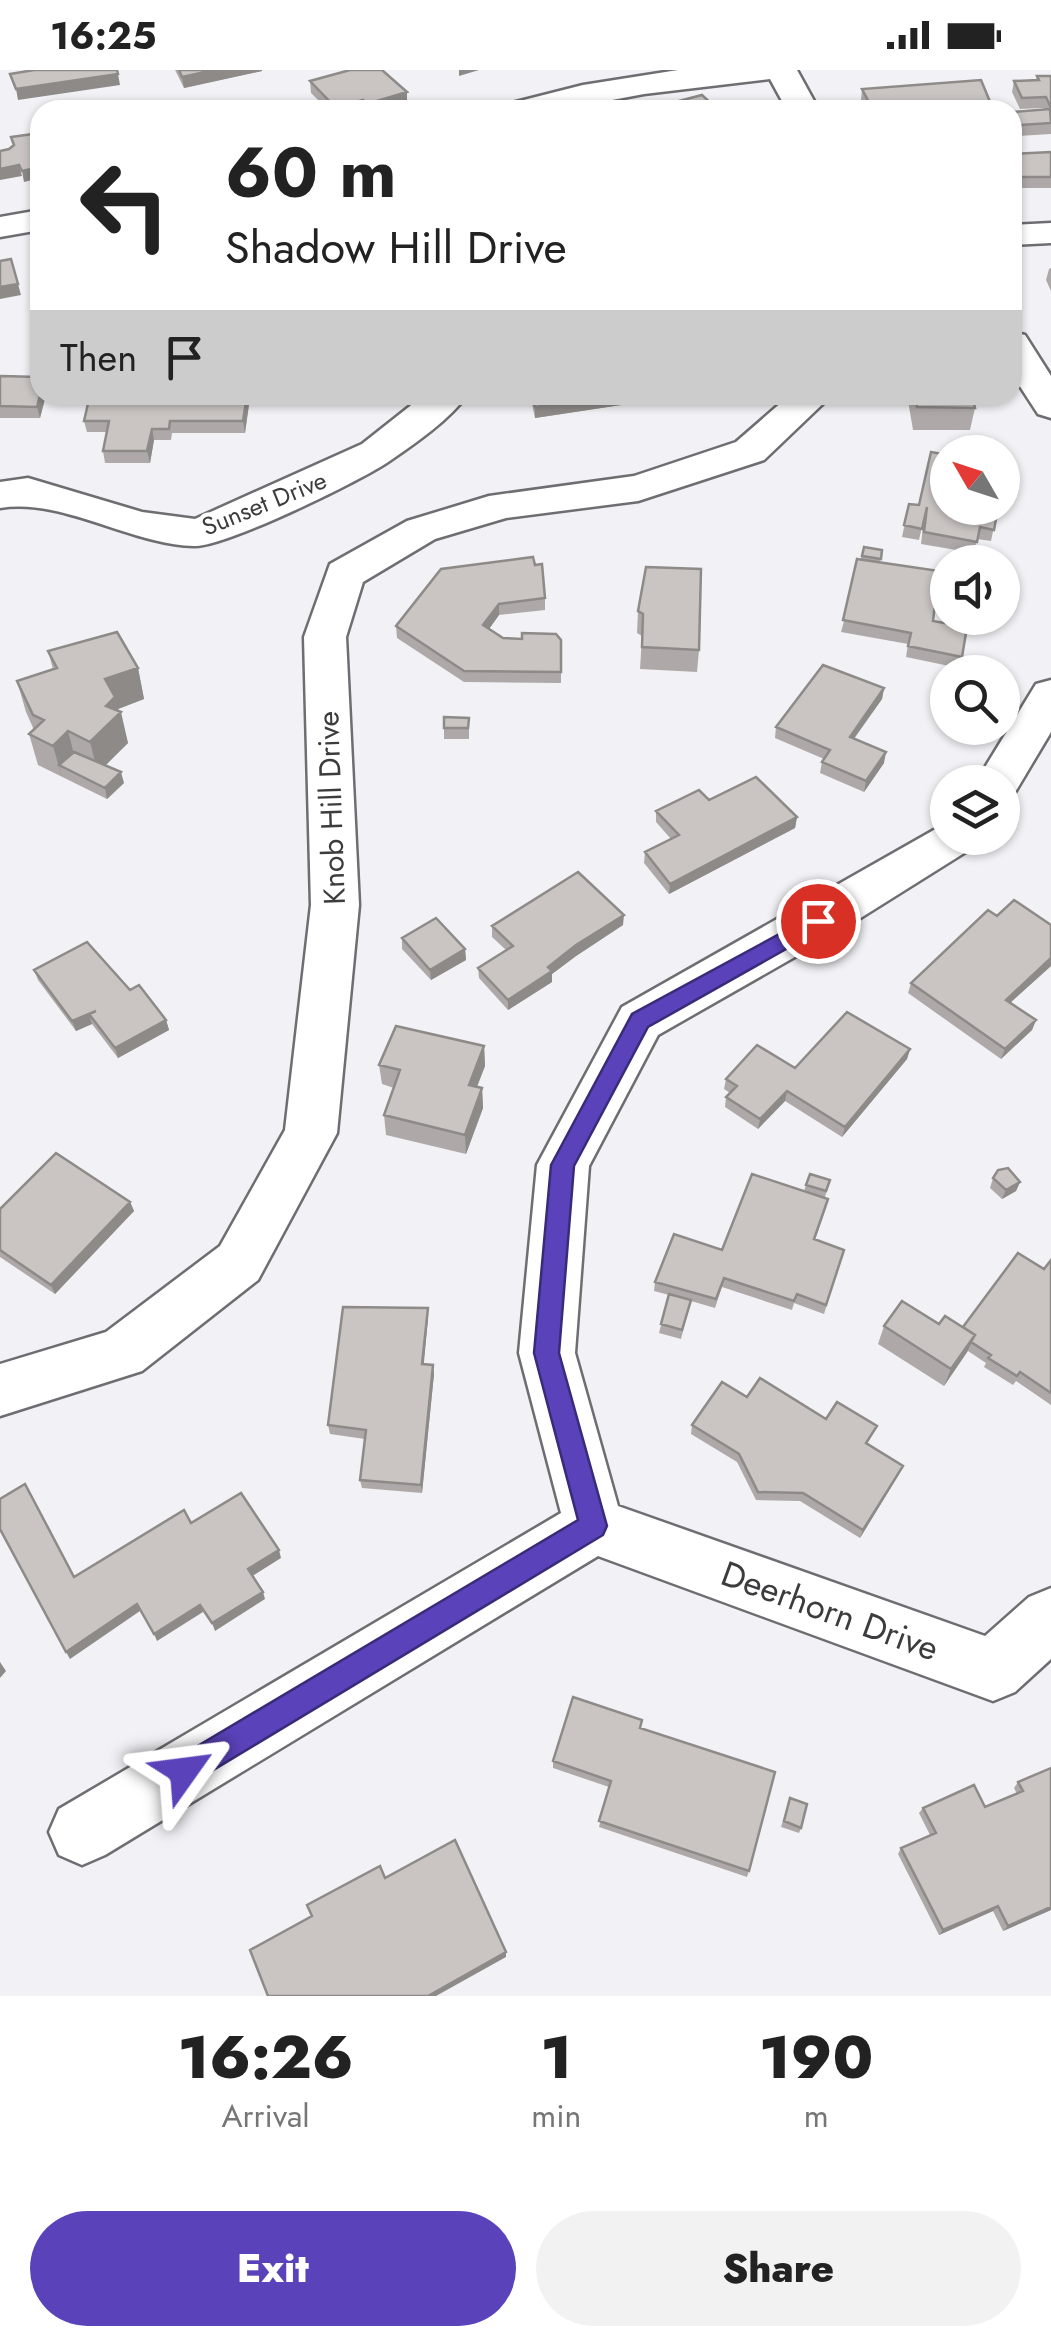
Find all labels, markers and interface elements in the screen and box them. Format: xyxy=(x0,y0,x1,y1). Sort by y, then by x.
text: 16:25 xyxy=(50,8,156,63)
text: 60 m xyxy=(225,122,397,223)
icon: left xyxy=(60,140,190,270)
text: Shadow Hill Drive xyxy=(225,215,567,280)
text: Then xyxy=(60,330,137,385)
icon: arrive xyxy=(157,330,212,385)
north arrow xyxy=(930,435,1020,525)
map controls xyxy=(930,435,1020,855)
street label: Sunset Drive xyxy=(196,462,332,544)
button: sound xyxy=(930,545,1020,635)
button: search xyxy=(930,655,1020,745)
street label: Knob Hill Drive xyxy=(306,710,356,906)
button: layers xyxy=(930,765,1020,855)
pin xyxy=(776,879,861,964)
icon: arrive xyxy=(791,894,846,949)
street label: Deerhorn Drive xyxy=(714,1549,946,1673)
position arrow xyxy=(132,1719,236,1823)
text: 16:26 xyxy=(178,2014,354,2101)
text: 1 xyxy=(540,2014,572,2101)
text: 190 xyxy=(759,2014,873,2101)
text: Arrival xyxy=(222,2093,310,2139)
text: min xyxy=(531,2093,581,2139)
text: m xyxy=(804,2093,829,2139)
button: Exit xyxy=(30,2211,516,2326)
button: Share xyxy=(536,2211,1021,2326)

